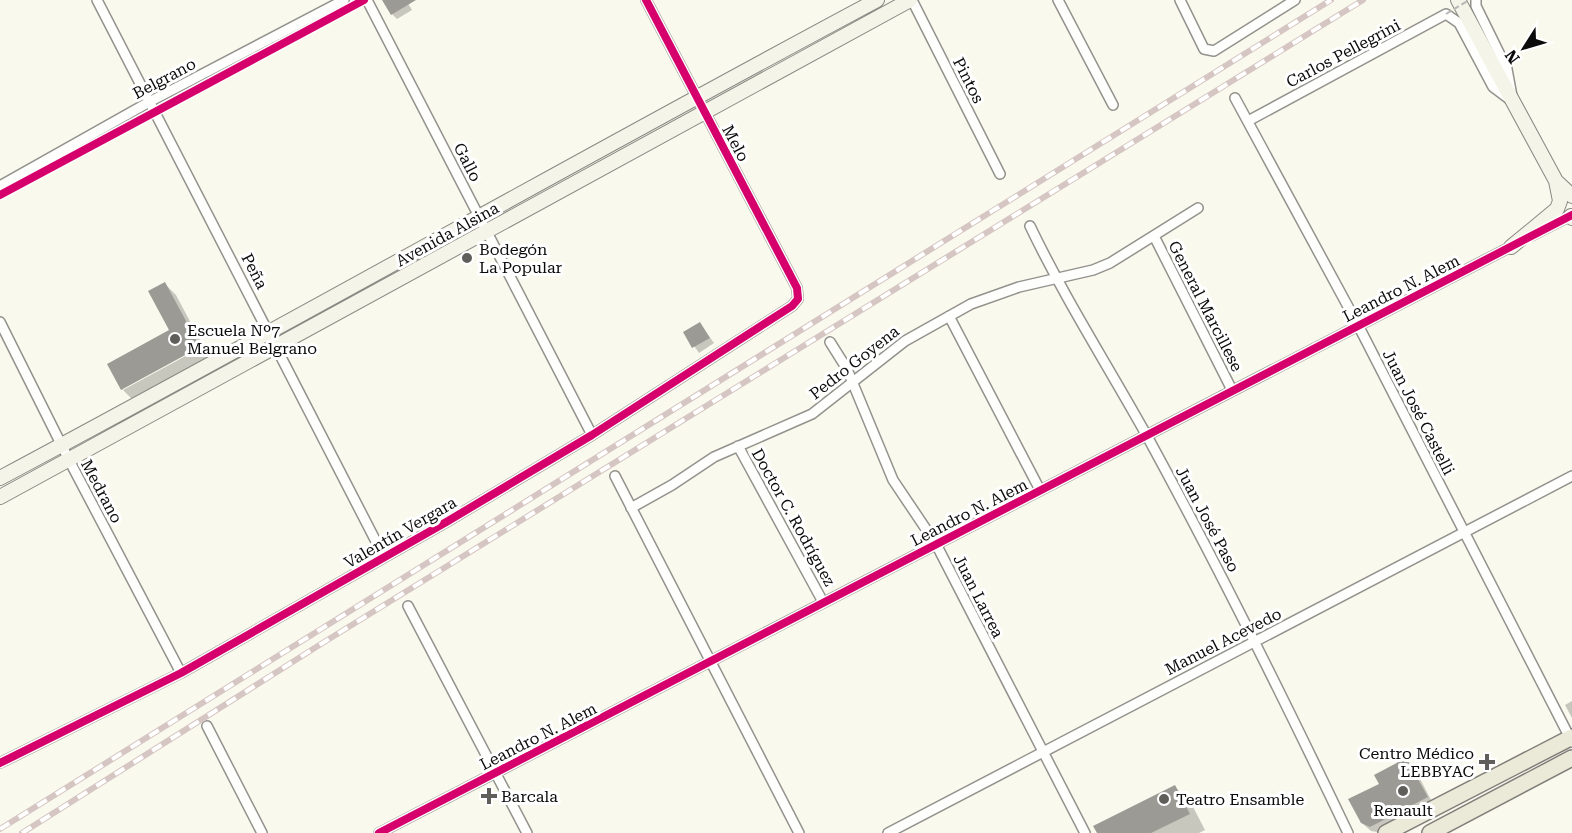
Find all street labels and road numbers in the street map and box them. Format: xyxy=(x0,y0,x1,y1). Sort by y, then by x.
street label: Carlos Pellegrini xyxy=(1283,15,1404,92)
street label: Belgrano xyxy=(129,54,199,103)
street label: Pintos xyxy=(949,54,988,107)
street label: Melo xyxy=(718,122,753,165)
street label: Gallo xyxy=(450,140,485,185)
street label: Avenida Alsina xyxy=(392,198,502,271)
street label: General Marcillese xyxy=(1164,238,1247,375)
street label: Peña xyxy=(238,250,272,293)
street label: Leandro N. Alem xyxy=(1340,251,1463,326)
street label: Pedro Goyena xyxy=(806,321,903,403)
street label: Juan José Castelli xyxy=(1379,346,1458,478)
street label: Doctor C. Rodríguez xyxy=(748,445,840,590)
street label: Medrano xyxy=(77,456,126,527)
street label: Juan José Paso xyxy=(1172,463,1243,575)
street label: Leandro N. Alem xyxy=(908,475,1031,550)
street label: Valentín Vergara xyxy=(341,492,460,572)
street label: Juan Larrea xyxy=(949,551,1008,641)
street label: Manuel Acevedo xyxy=(1162,604,1285,679)
street label: Leandro N. Alem xyxy=(477,699,600,774)

